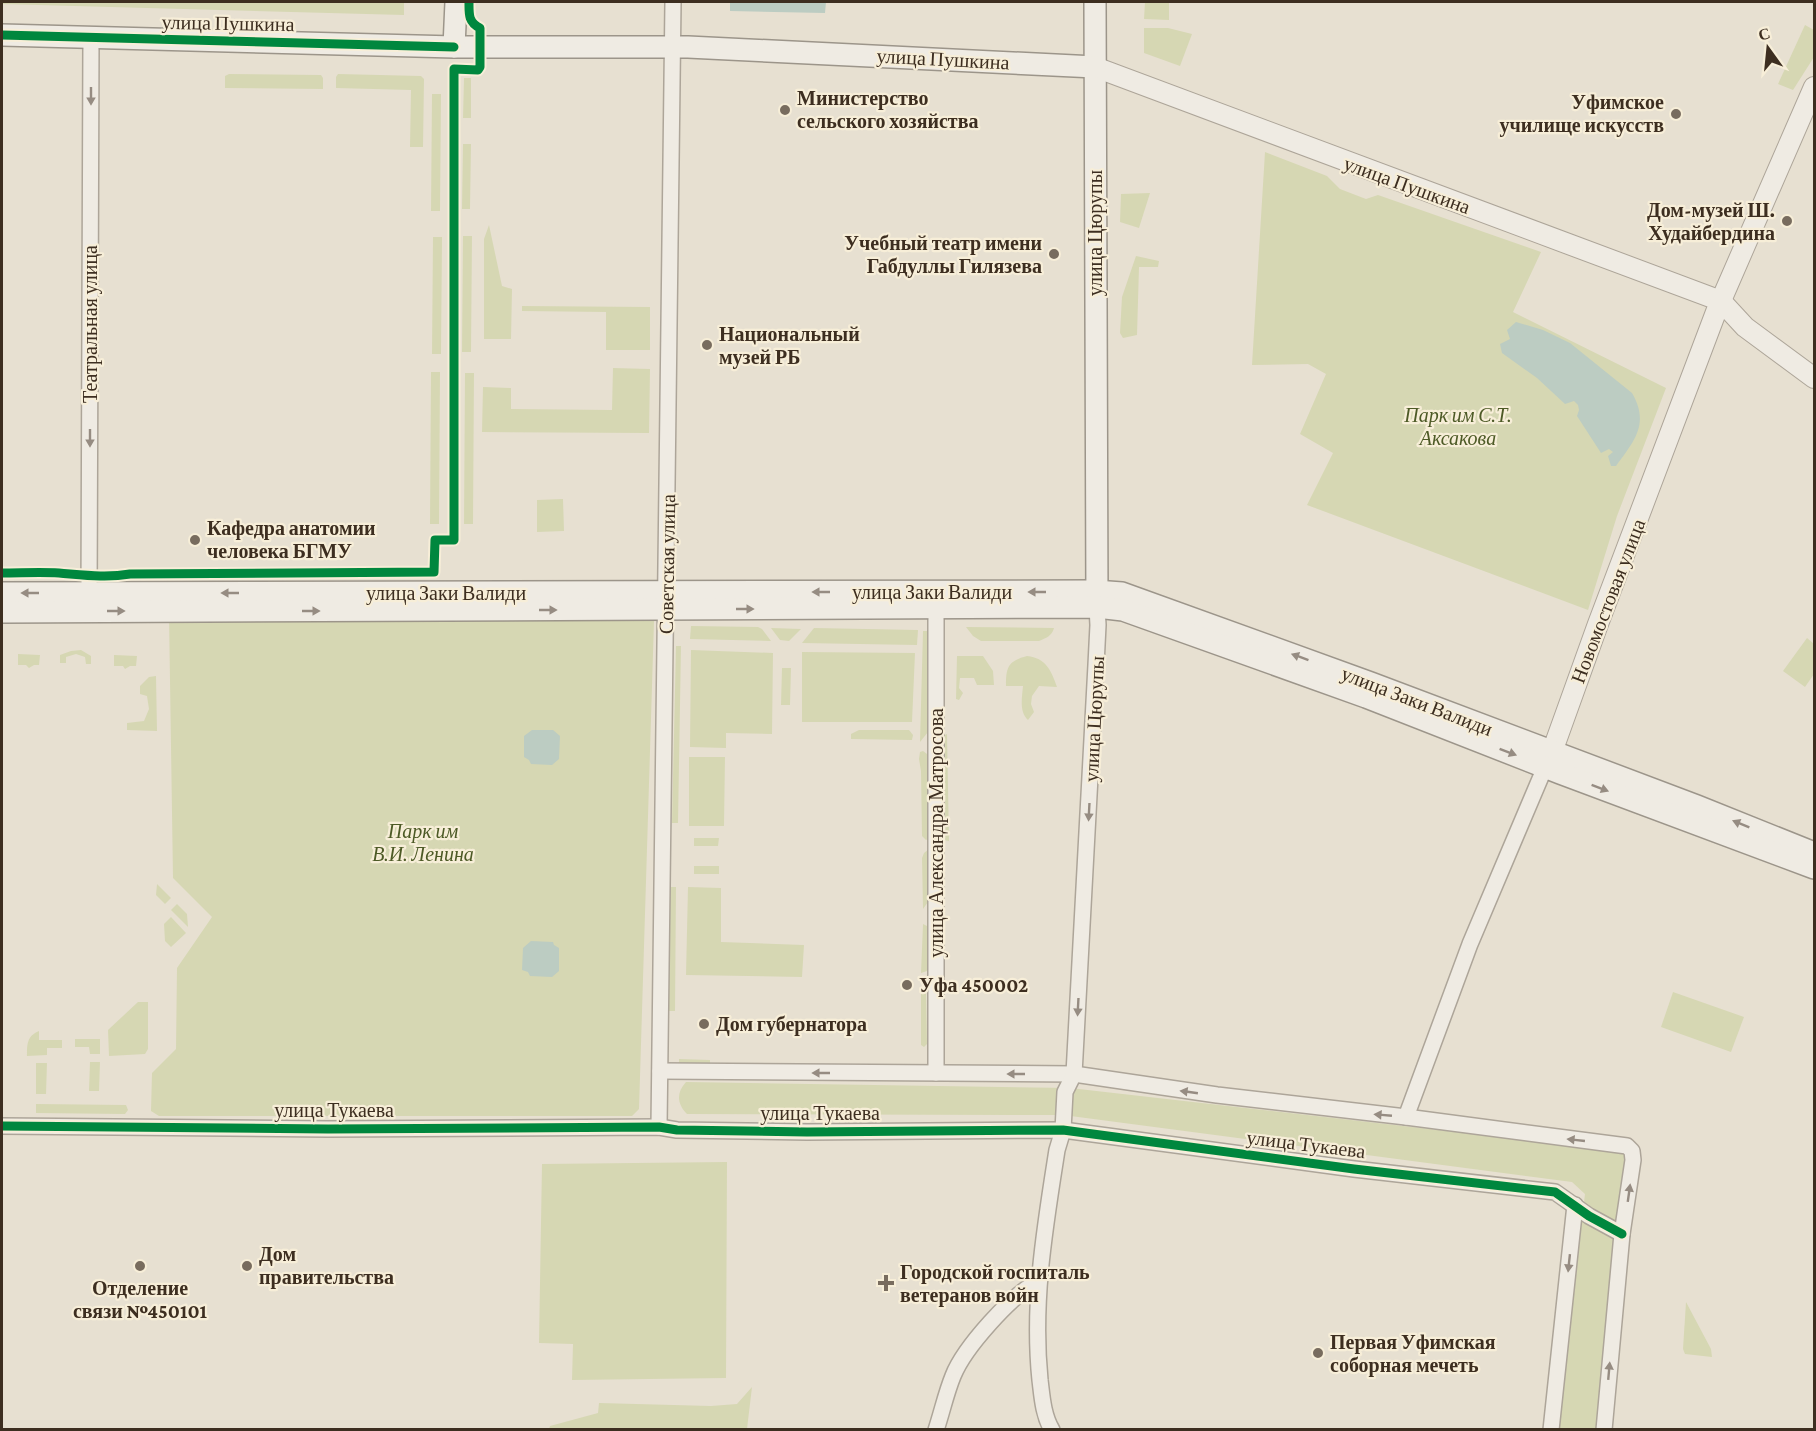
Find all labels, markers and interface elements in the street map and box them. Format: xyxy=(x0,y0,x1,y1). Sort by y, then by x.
street label: улица Пушкина xyxy=(161,11,295,36)
north arrow xyxy=(1738,18,1798,78)
text: С xyxy=(1756,24,1772,44)
street label: улица Пушкина xyxy=(876,45,1010,74)
one-way arrow xyxy=(86,86,96,105)
place label: Министерство сельского хозяйства xyxy=(797,87,978,132)
place label: Уфимское училище искусств xyxy=(1499,91,1664,137)
marker: Министерство сельского хозяйства xyxy=(778,103,792,117)
marker: Уфимское училище искусств xyxy=(1669,107,1683,121)
street label: улица Пушкина xyxy=(1340,152,1473,219)
street label: улица Цюрупы xyxy=(1084,170,1107,296)
place label: Дом-музей Ш. Худайбердина xyxy=(1647,199,1775,245)
marker: Дом-музей Ш. Худайбердина xyxy=(1780,214,1794,228)
place label: Учебный театр имени Габдуллы Гилязева xyxy=(844,232,1042,278)
street label: Театральная улица xyxy=(79,245,102,403)
marker: Учебный театр имени Габдуллы Гилязева xyxy=(1047,247,1061,261)
place label: Национальный музей РБ xyxy=(719,323,860,369)
marker: Национальный музей РБ xyxy=(700,338,714,352)
park label: Парк им С.Т. Аксакова xyxy=(1403,404,1512,449)
one-way arrow xyxy=(85,428,95,447)
street label: Советская улица xyxy=(655,494,680,634)
street label: Новомостовая улица xyxy=(1567,516,1650,687)
place label: Кафедра анатомии человека БГМУ xyxy=(207,517,376,562)
marker: Кафедра анатомии человека БГМУ xyxy=(188,533,202,547)
street label: улица Заки Валиди xyxy=(852,581,1012,604)
street label: улица Заки Валиди xyxy=(366,582,526,605)
one-way arrow xyxy=(811,587,830,597)
one-way arrow xyxy=(1027,587,1046,597)
one-way arrow xyxy=(20,588,39,598)
one-way arrow xyxy=(220,588,239,598)
one-way arrow xyxy=(736,604,755,614)
one-way arrow xyxy=(539,605,558,615)
one-way arrow xyxy=(107,606,126,616)
one-way arrow xyxy=(302,606,321,616)
one-way arrow xyxy=(1291,652,1309,662)
street label: улица Цюрупы xyxy=(1080,655,1109,783)
street label: улица Заки Валиди xyxy=(1338,662,1496,741)
street label: улица Александра Матросова xyxy=(925,708,948,958)
one-way arrow xyxy=(1499,748,1517,758)
one-way arrow xyxy=(1591,784,1609,793)
one-way arrow xyxy=(1085,803,1094,822)
one-way arrow xyxy=(1731,819,1749,829)
park label: Парк им В.И. Ленина xyxy=(372,820,474,865)
place label: Уфа 450002 xyxy=(919,974,1028,997)
marker: Уфа 450002 xyxy=(900,978,914,992)
one-way arrow xyxy=(1074,998,1083,1017)
place label: Дом губернатора xyxy=(716,1013,867,1036)
marker: Дом губернатора xyxy=(697,1017,711,1031)
one-way arrow xyxy=(811,1068,830,1078)
one-way arrow xyxy=(1006,1069,1025,1079)
one-way arrow xyxy=(1180,1087,1199,1096)
street label: улица Тукаева xyxy=(274,1099,394,1122)
street label: улица Тукаева xyxy=(760,1102,880,1125)
one-way arrow xyxy=(1373,1110,1392,1120)
street label: улица Тукаева xyxy=(1245,1126,1367,1163)
one-way arrow xyxy=(1567,1135,1586,1145)
one-way arrow xyxy=(1624,1183,1633,1202)
place label: Дом правительства xyxy=(259,1243,394,1289)
one-way arrow xyxy=(1564,1254,1574,1273)
marker: Отделение связи №450101 xyxy=(133,1259,147,1273)
marker: Дом правительства xyxy=(240,1259,254,1273)
place label: Городской госпиталь ветеранов войн xyxy=(900,1261,1090,1307)
marker: Городской госпиталь ветеранов войн xyxy=(877,1274,895,1292)
place label: Отделение связи №450101 xyxy=(73,1277,208,1322)
place label: Первая Уфимская соборная мечеть xyxy=(1330,1331,1496,1377)
marker: Первая Уфимская соборная мечеть xyxy=(1311,1346,1325,1360)
one-way arrow xyxy=(1604,1362,1614,1381)

